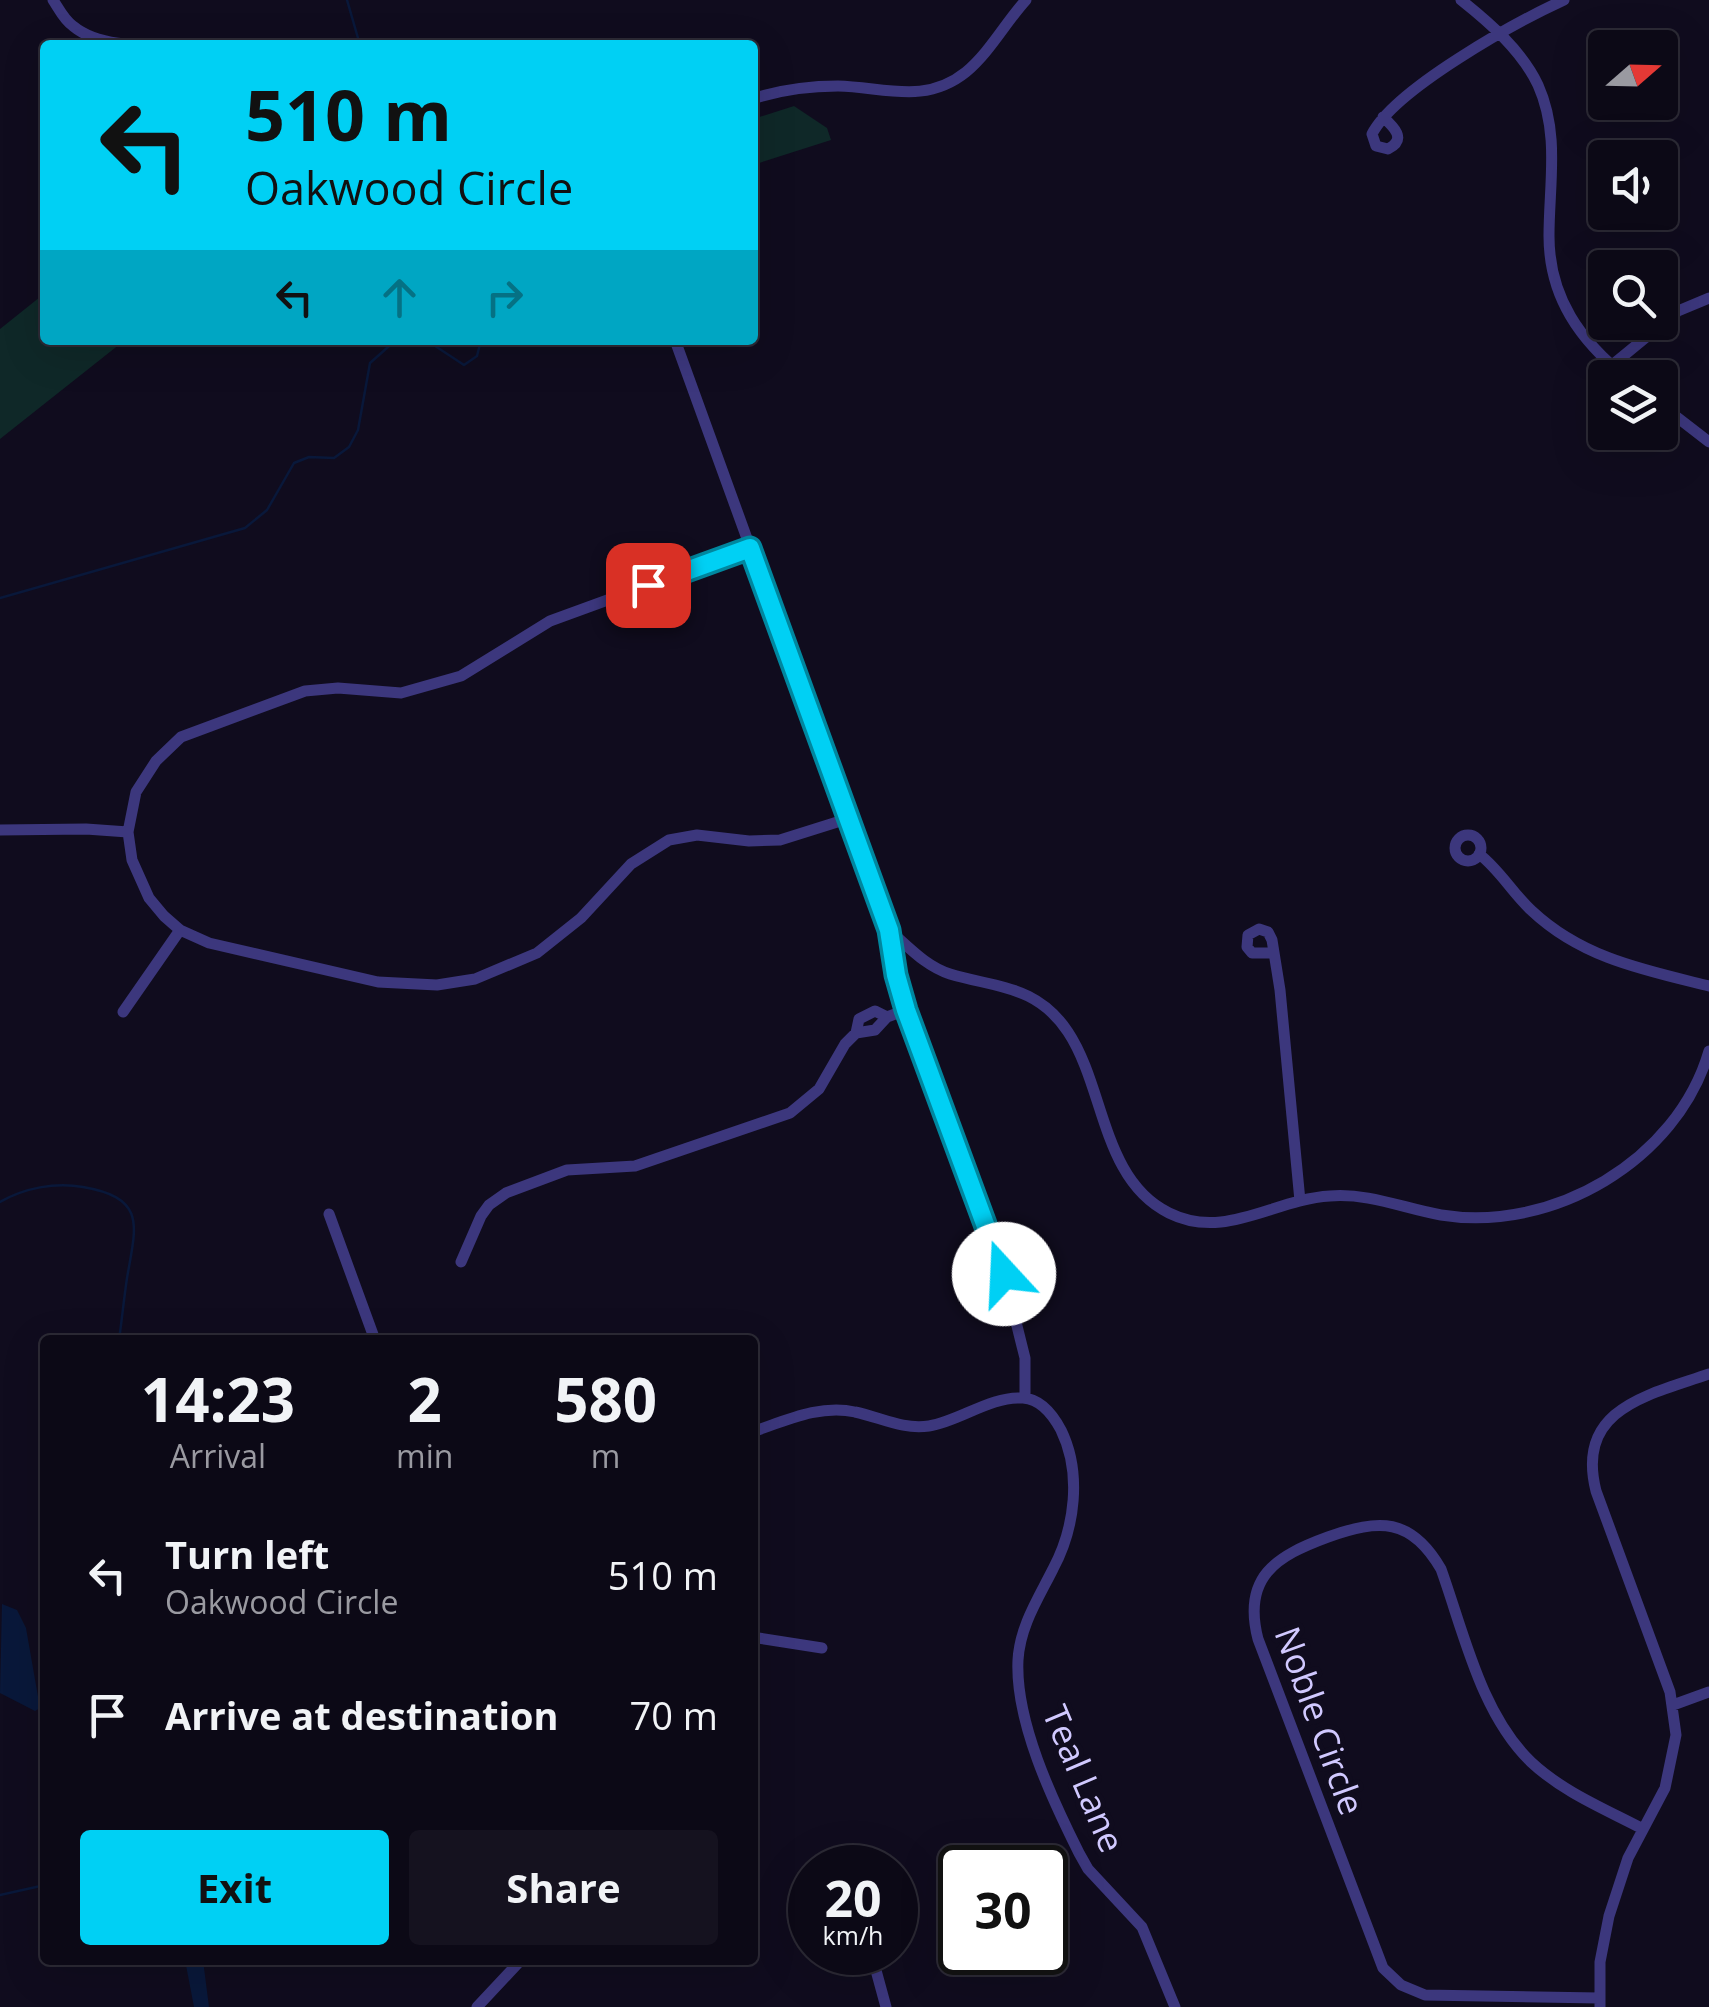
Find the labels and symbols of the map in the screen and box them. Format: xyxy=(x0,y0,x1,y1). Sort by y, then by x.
north arrow xyxy=(1588,30,1678,120)
pin xyxy=(606,543,691,628)
position arrow xyxy=(952,1222,1056,1326)
street label: Noble Circle xyxy=(1265,1620,1376,1821)
street label: Teal Lane xyxy=(1032,1698,1136,1859)
speed limit sign: 30 xyxy=(938,1845,1068,1975)

